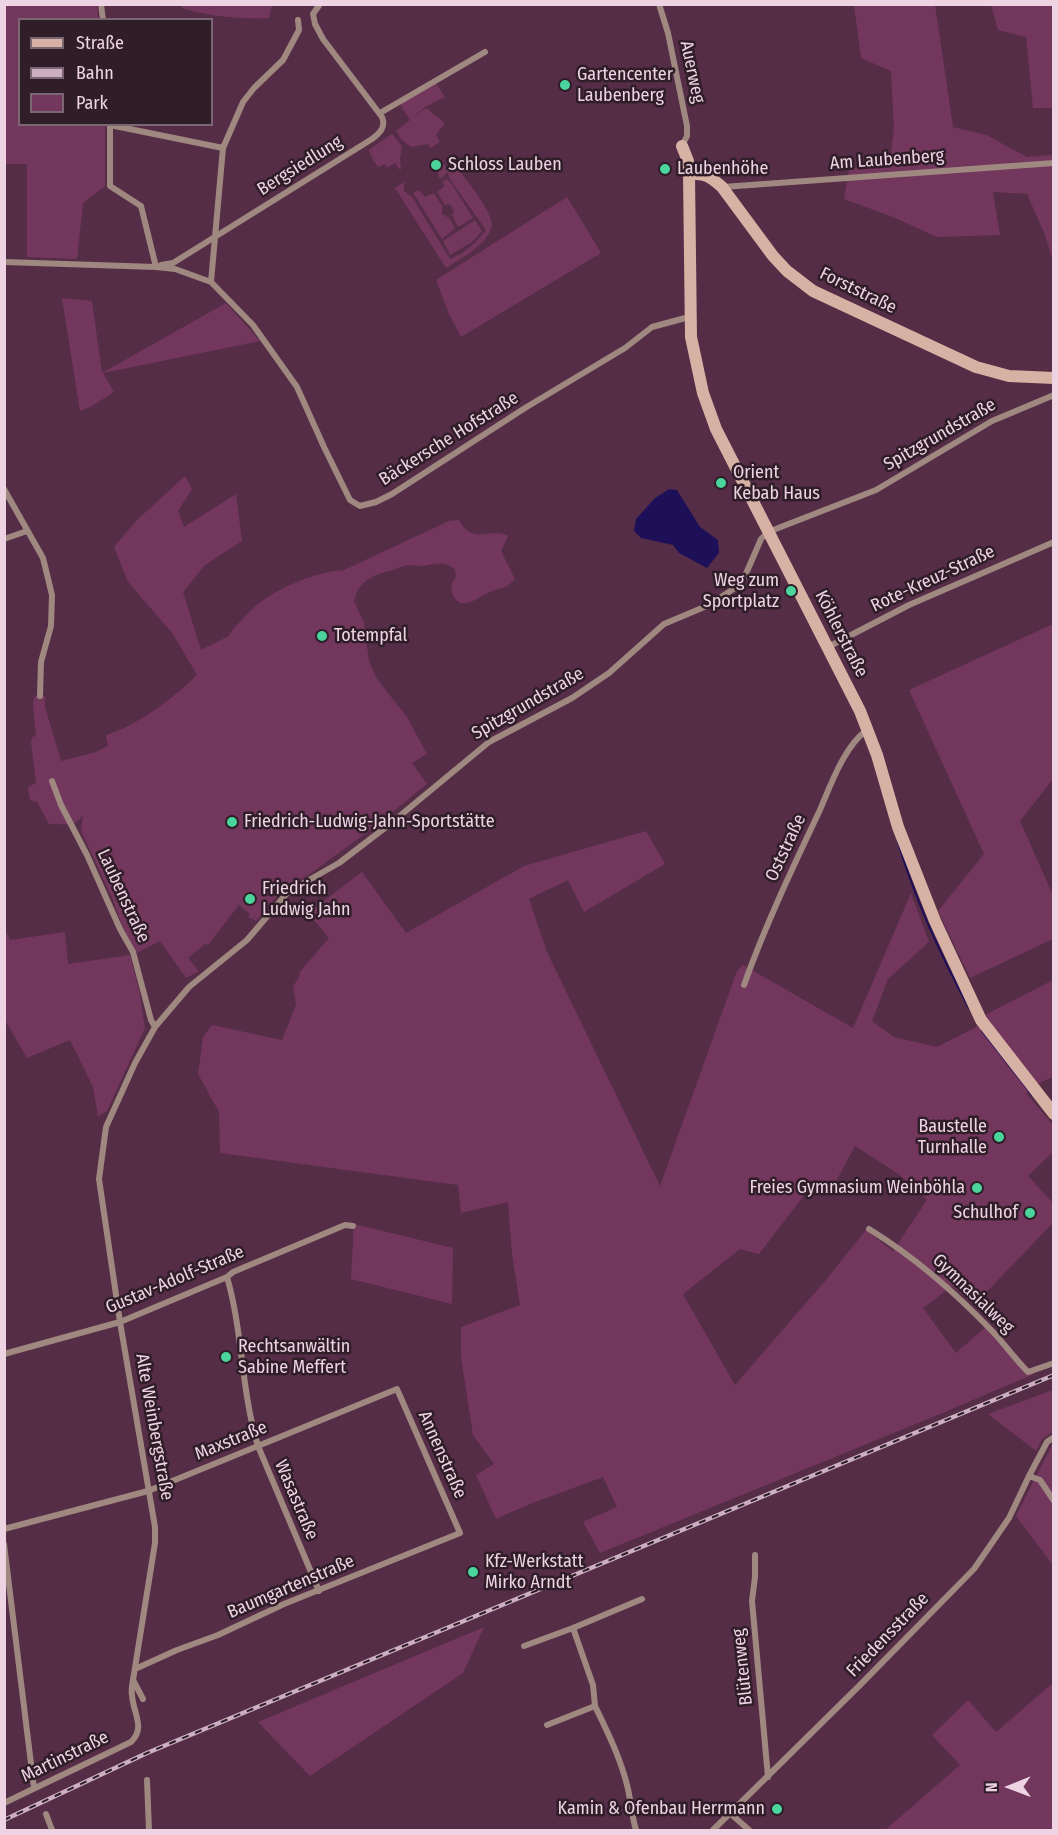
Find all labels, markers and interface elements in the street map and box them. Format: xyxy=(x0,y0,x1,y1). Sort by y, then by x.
legend xyxy=(18,18,213,126)
text: Straße xyxy=(76,32,124,54)
street label: Auerweg xyxy=(675,39,709,105)
text: Bahn xyxy=(76,62,114,84)
place label: Gartencenter Laubenberg xyxy=(577,64,673,106)
marker: Gartencenter Laubenberg xyxy=(558,78,572,92)
text: Park xyxy=(76,92,108,114)
street label: Bergsiedlung xyxy=(254,131,346,201)
street label: Am Laubenberg xyxy=(829,145,945,175)
place label: Schloss Lauben xyxy=(448,154,562,176)
marker: Schloss Lauben xyxy=(429,158,443,172)
place label: Laubenhöhe xyxy=(677,158,768,180)
marker: Laubenhöhe xyxy=(658,162,672,176)
street label: Forststraße xyxy=(816,263,900,319)
street label: Bäckersche Hofstraße xyxy=(375,387,523,491)
street label: Spitzgrundstraße xyxy=(880,394,1000,476)
place label: Orient Kebab Haus xyxy=(733,462,820,504)
marker: Orient Kebab Haus xyxy=(714,476,728,490)
street label: Rote-Kreuz-Straße xyxy=(868,541,998,617)
place label: Weg zum Sportplatz xyxy=(703,570,779,612)
marker: Weg zum Sportplatz xyxy=(784,584,798,598)
street label: Köhlerstraße xyxy=(810,587,872,681)
place label: Totempfal xyxy=(334,625,407,647)
marker: Totempfal xyxy=(315,629,329,643)
street label: Spitzgrundstraße xyxy=(468,663,588,745)
place label: Friedrich-Ludwig-Jahn-Sportstätte xyxy=(244,811,495,833)
street label: Oststraße xyxy=(761,811,811,885)
marker: Friedrich-Ludwig-Jahn-Sportstätte xyxy=(225,815,239,829)
street label: Laubenstraße xyxy=(92,846,154,946)
place label: Friedrich Ludwig Jahn xyxy=(262,878,350,920)
marker: Friedrich Ludwig Jahn xyxy=(243,892,257,906)
place label: Baustelle Turnhalle xyxy=(918,1116,987,1158)
marker: Baustelle Turnhalle xyxy=(992,1130,1006,1144)
place label: Freies Gymnasium Weinböhla xyxy=(749,1177,965,1199)
marker: Freies Gymnasium Weinböhla xyxy=(970,1181,984,1195)
place label: Schulhof xyxy=(953,1202,1018,1224)
marker: Schulhof xyxy=(1023,1206,1037,1220)
street label: Gustav-Adolf-Straße xyxy=(103,1241,247,1319)
street label: Gymnasialweg xyxy=(928,1250,1018,1338)
place label: Rechtsanwältin Sabine Meffert xyxy=(238,1336,350,1378)
marker: Rechtsanwältin Sabine Meffert xyxy=(219,1350,233,1364)
street label: Alte Weinbergstraße xyxy=(130,1352,178,1502)
street label: Annenstraße xyxy=(413,1408,471,1502)
street label: Maxstraße xyxy=(192,1417,270,1465)
street label: Wasastraße xyxy=(270,1457,322,1543)
street label: Baumgartenstraße xyxy=(224,1551,358,1623)
place label: Kfz-Werkstatt Mirko Arndt xyxy=(485,1551,584,1594)
marker: Kfz-Werkstatt Mirko Arndt xyxy=(466,1565,480,1579)
street label: Friedensstraße xyxy=(842,1588,934,1682)
street label: Blütenweg xyxy=(728,1628,758,1706)
street label: Martinstraße xyxy=(18,1727,112,1787)
north arrow xyxy=(980,1757,1040,1817)
text: N xyxy=(982,1782,1001,1792)
place label: Kamin & Ofenbau Herrmann xyxy=(558,1798,765,1820)
marker: Kamin & Ofenbau Herrmann xyxy=(770,1802,784,1816)

